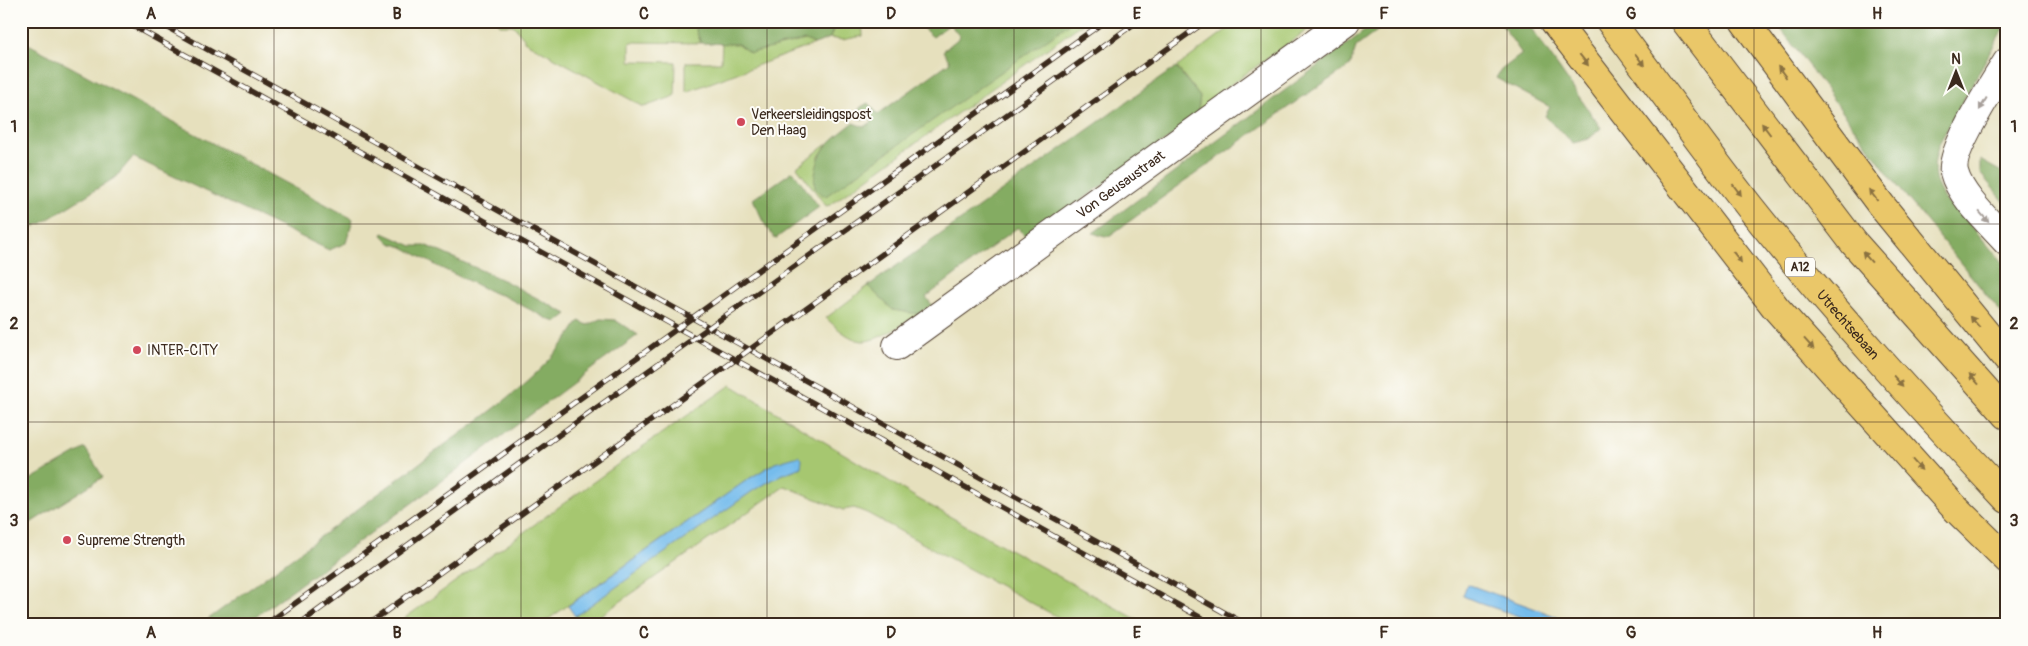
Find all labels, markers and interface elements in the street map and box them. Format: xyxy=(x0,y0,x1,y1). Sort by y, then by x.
text: A xyxy=(146,4,157,24)
text: B xyxy=(392,4,402,24)
text: C xyxy=(639,4,649,24)
text: D xyxy=(886,4,896,24)
text: E xyxy=(1133,4,1142,24)
text: F xyxy=(1379,4,1389,24)
text: G xyxy=(1626,4,1637,24)
text: H xyxy=(1872,4,1882,24)
north arrow xyxy=(1930,48,1980,98)
text: N xyxy=(1951,51,1961,68)
one-way arrow xyxy=(1578,53,1589,66)
one-way arrow xyxy=(1634,53,1645,66)
one-way arrow xyxy=(1777,65,1787,79)
one-way arrow xyxy=(1978,97,1987,111)
place label: Verkeersleidingspost Den Haag xyxy=(751,106,872,139)
marker: Verkeersleidingspost Den Haag xyxy=(735,116,747,128)
text: 1 xyxy=(11,117,17,137)
text: 1 xyxy=(2011,117,2017,137)
one-way arrow xyxy=(1761,123,1772,136)
street label: Von Geusaustraat xyxy=(1073,147,1169,222)
one-way arrow xyxy=(1732,183,1743,196)
one-way arrow xyxy=(1868,189,1879,202)
one-way arrow xyxy=(1979,210,1990,223)
one-way arrow xyxy=(1732,250,1742,264)
one-way arrow xyxy=(1861,251,1872,264)
road number: A12 xyxy=(1785,258,1815,276)
street label: Utrechtsebaan xyxy=(1813,287,1883,363)
text: 2 xyxy=(10,314,19,334)
text: 2 xyxy=(2010,314,2019,334)
one-way arrow xyxy=(1970,315,1981,328)
one-way arrow xyxy=(1803,338,1814,350)
place label: INTER-CITY xyxy=(147,342,218,359)
marker: INTER-CITY xyxy=(131,344,143,356)
one-way arrow xyxy=(1968,374,1980,386)
one-way arrow xyxy=(1893,375,1904,388)
one-way arrow xyxy=(1911,459,1923,471)
text: 3 xyxy=(10,511,19,531)
text: 3 xyxy=(2010,511,2019,531)
place label: Supreme Strength xyxy=(77,532,185,549)
marker: Supreme Strength xyxy=(61,534,73,546)
text: A xyxy=(146,623,157,643)
text: B xyxy=(392,623,402,643)
text: C xyxy=(639,623,649,643)
text: D xyxy=(886,623,896,643)
text: E xyxy=(1133,623,1142,643)
text: F xyxy=(1379,623,1389,643)
text: G xyxy=(1626,623,1637,643)
text: H xyxy=(1872,623,1882,643)

